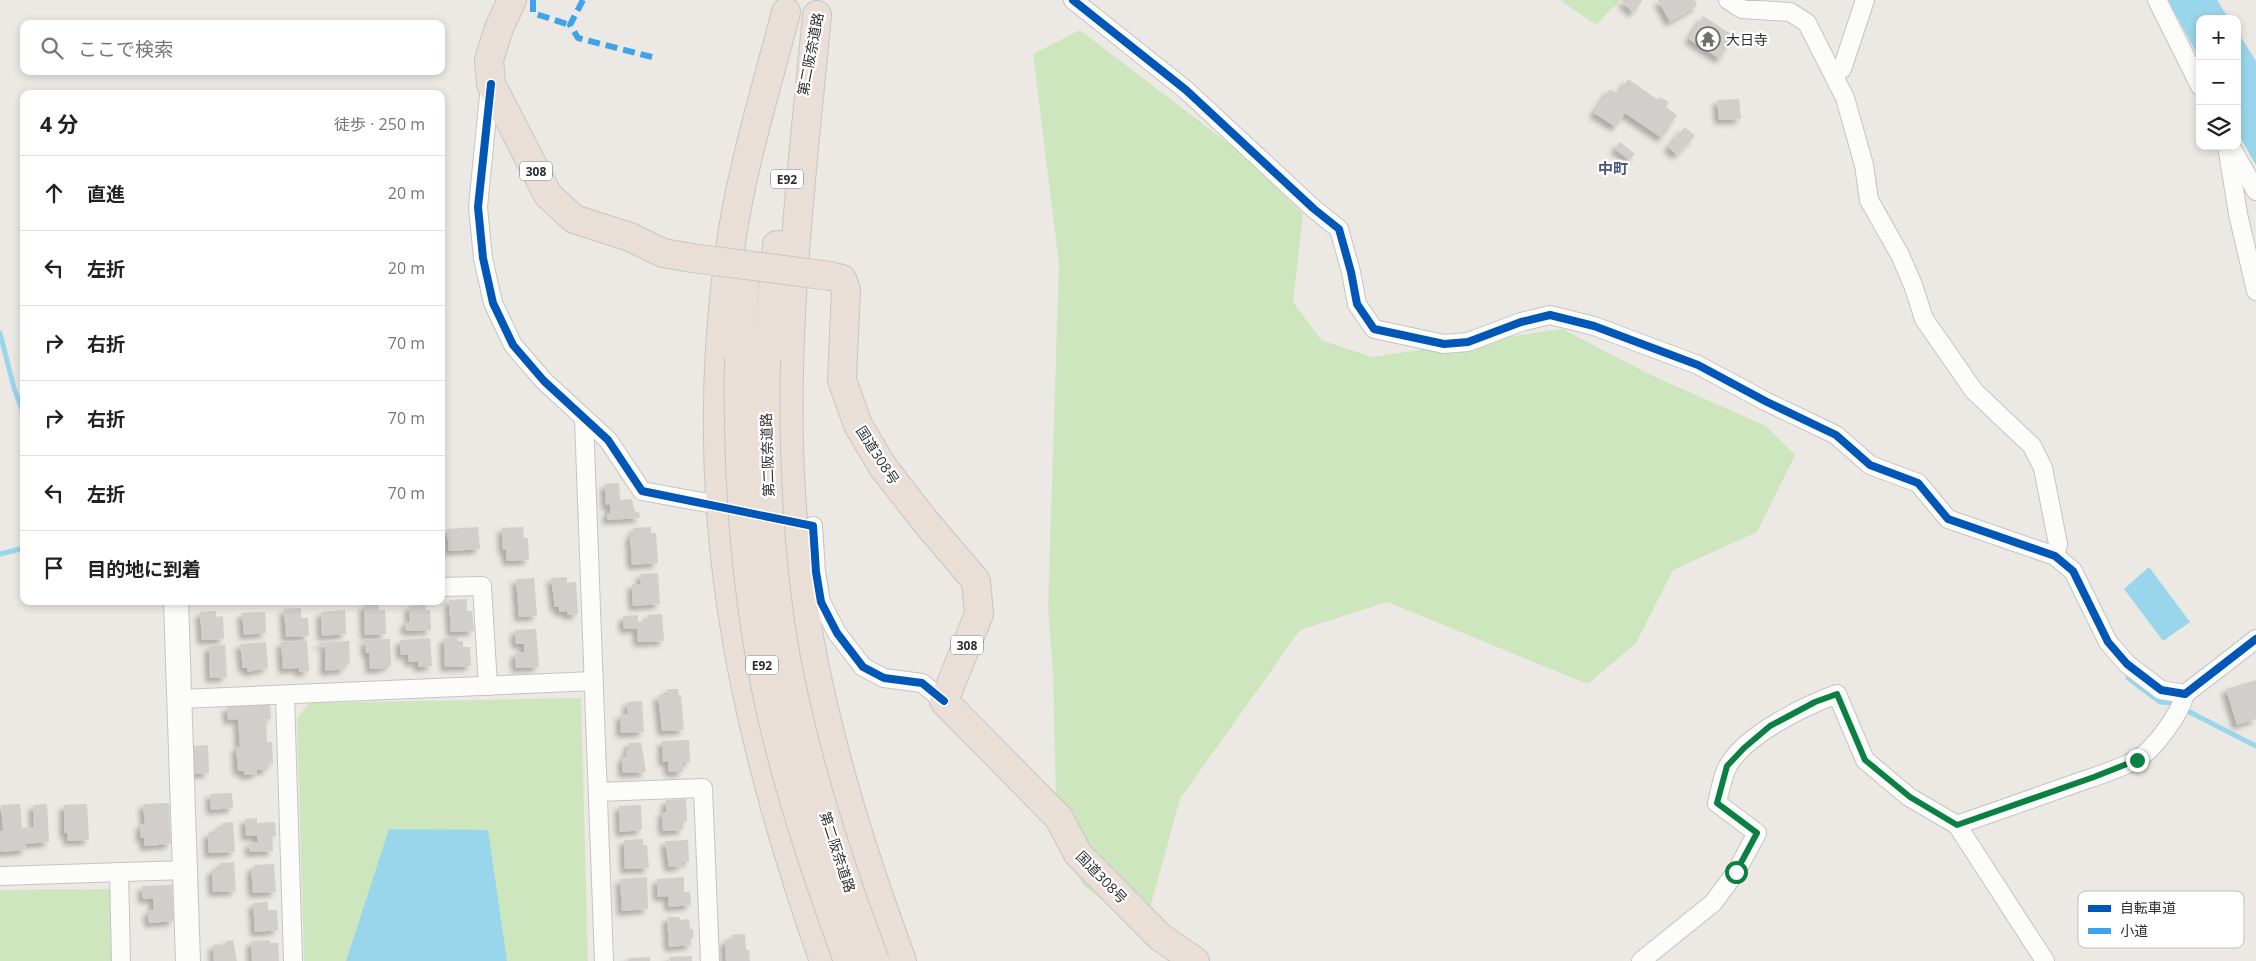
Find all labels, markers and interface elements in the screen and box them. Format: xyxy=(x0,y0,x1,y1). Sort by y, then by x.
street label: 第二阪奈道路 xyxy=(793,11,827,97)
map controls xyxy=(2196,15,2241,150)
button: + xyxy=(2196,15,2241,60)
search box xyxy=(20,20,445,75)
temple icon: 大日寺 xyxy=(1695,26,1721,52)
place label: 大日寺 xyxy=(1726,30,1768,49)
icon: search xyxy=(38,34,66,62)
text: ここで検索 xyxy=(78,36,173,62)
button: − xyxy=(2196,60,2241,105)
button: layers xyxy=(2196,105,2241,150)
text: 4 分 xyxy=(40,110,78,138)
text: 徒歩 · 250 m xyxy=(334,113,425,135)
district label: 中町 xyxy=(1598,158,1628,178)
road number: 308 xyxy=(520,162,552,180)
road number: E92 xyxy=(771,170,803,188)
icon: ahead xyxy=(40,179,68,207)
text: 直進 xyxy=(87,181,125,207)
text: 20 m xyxy=(388,182,425,204)
icon: left xyxy=(40,254,68,282)
text: 左折 xyxy=(87,256,125,282)
text: 20 m xyxy=(388,257,425,279)
icon: right xyxy=(40,329,68,357)
text: 右折 xyxy=(87,331,125,357)
text: 70 m xyxy=(388,332,425,354)
icon: right xyxy=(40,404,68,432)
text: 右折 xyxy=(87,406,125,432)
text: 70 m xyxy=(388,407,425,429)
street label: 第二阪奈道路 xyxy=(756,413,778,497)
street label: 国道308号 xyxy=(852,422,904,488)
icon: left xyxy=(40,479,68,507)
text: 左折 xyxy=(87,481,125,507)
text: 70 m xyxy=(388,482,425,504)
icon: arrive xyxy=(40,554,68,582)
text: 目的地に到着 xyxy=(87,556,201,582)
road number: 308 xyxy=(951,636,983,654)
road number: E92 xyxy=(746,656,778,674)
route end xyxy=(2126,749,2149,772)
street label: 第二阪奈道路 xyxy=(816,809,860,895)
street label: 国道308号 xyxy=(1072,847,1132,907)
route start xyxy=(1725,861,1748,884)
legend xyxy=(2078,891,2244,948)
text: 自転車道 xyxy=(2120,898,2176,917)
text: 小道 xyxy=(2120,921,2148,940)

